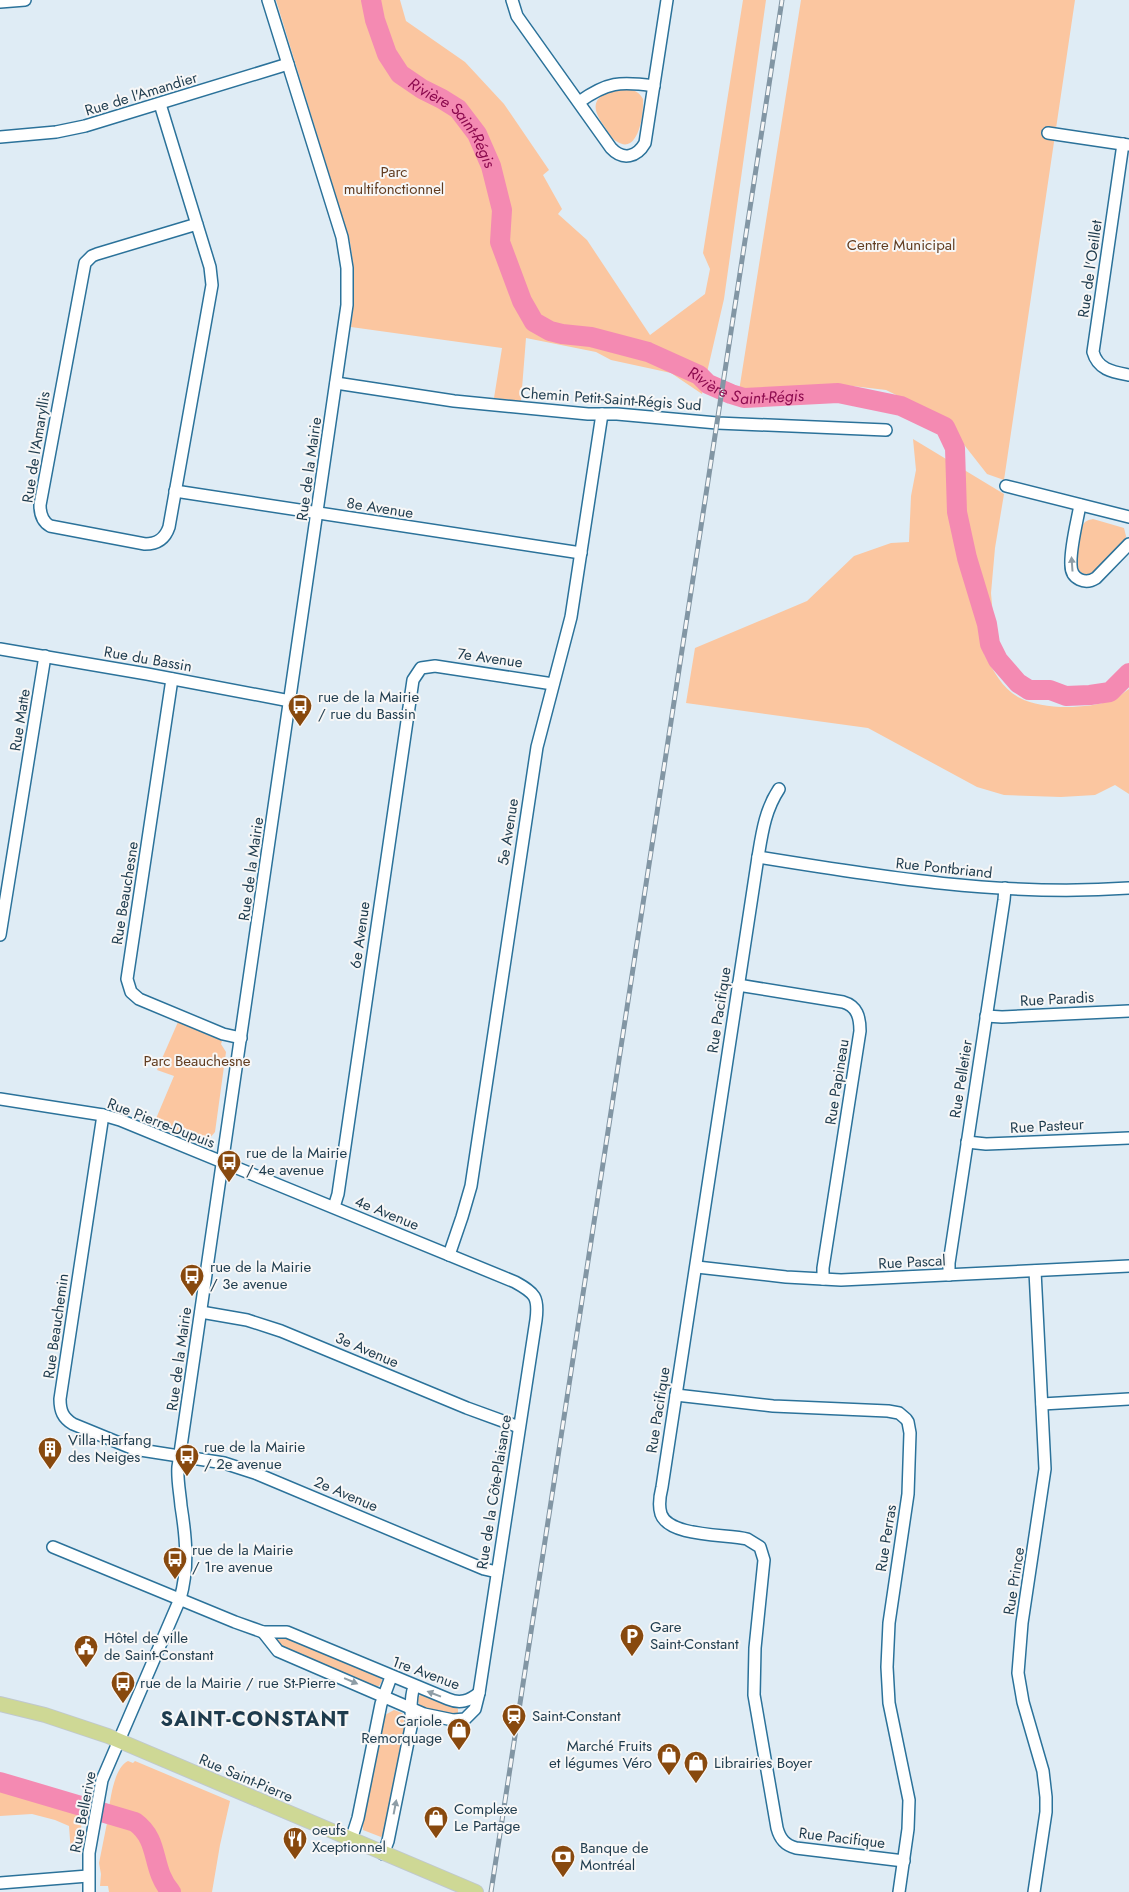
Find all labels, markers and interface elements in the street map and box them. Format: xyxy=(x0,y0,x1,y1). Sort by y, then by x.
street label: Rue de l'Amandier xyxy=(82,66,201,122)
water label: Rivière Saint-Régis xyxy=(404,72,502,172)
park label: Parc multifonctionnel xyxy=(344,161,444,200)
street label: Rue de l'Oeillet xyxy=(1072,218,1108,319)
park label: Centre Municipal xyxy=(847,234,955,256)
water label: Rivière Saint-Régis xyxy=(684,360,805,410)
street label: Chemin Petit-Saint-Régis Sud xyxy=(520,382,702,416)
street label: Rue de l'Amaryllis xyxy=(16,390,56,504)
street label: Rue de la Mairie xyxy=(291,415,327,522)
street label: 8e Avenue xyxy=(345,492,415,524)
one-way arrow xyxy=(1068,556,1076,572)
street label: Rue du Bassin xyxy=(102,640,194,678)
street label: 7e Avenue xyxy=(456,643,524,673)
place label: rue de la Mairie / rue du Bassin xyxy=(318,686,419,725)
street label: Rue Matte xyxy=(4,687,36,753)
bus stop icon: rue de la Mairie / rue du Bassin xyxy=(287,693,313,727)
street label: 5e Avenue xyxy=(492,797,524,867)
street label: Rue de la Mairie xyxy=(233,815,269,922)
street label: Rue Beauchesne xyxy=(106,840,144,946)
street label: Rue Pontbriand xyxy=(895,852,993,884)
street label: 6e Avenue xyxy=(344,900,376,970)
street label: Rue Pacifique xyxy=(701,965,737,1055)
street label: Rue Paradis xyxy=(1019,986,1095,1012)
street label: Rue Papineau xyxy=(819,1037,855,1127)
street label: Rue Pelletier xyxy=(944,1037,978,1120)
park label: Parc Beauchesne xyxy=(143,1050,251,1072)
street label: Rue Pierre-Dupuis xyxy=(104,1092,218,1154)
street label: Rue Pasteur xyxy=(1010,1113,1085,1139)
place label: rue de la Mairie / 4e avenue xyxy=(246,1142,347,1181)
bus stop icon: rue de la Mairie / 4e avenue xyxy=(216,1149,242,1183)
street label: 4e Avenue xyxy=(351,1190,423,1236)
street label: Rue Pascal xyxy=(878,1249,946,1275)
place label: rue de la Mairie / 3e avenue xyxy=(210,1256,311,1295)
bus stop icon: rue de la Mairie / 3e avenue xyxy=(179,1263,205,1297)
street label: Rue Beauchemin xyxy=(38,1272,74,1380)
street label: Rue de la Mairie xyxy=(161,1305,197,1412)
street label: 3e Avenue xyxy=(332,1327,402,1373)
street label: Rue Pacifique xyxy=(640,1365,676,1455)
street label: Rue de la Côte-Plaisance xyxy=(471,1413,517,1571)
place label: Villa Harfang des Neiges xyxy=(68,1429,151,1468)
building icon: Villa Harfang des Neiges xyxy=(37,1436,63,1470)
place label: rue de la Mairie / 2e avenue xyxy=(204,1436,305,1475)
bus stop icon: rue de la Mairie / 2e avenue xyxy=(174,1443,200,1477)
street label: 2e Avenue xyxy=(311,1471,382,1517)
street label: Rue Perras xyxy=(870,1503,902,1573)
place label: rue de la Mairie / 1re avenue xyxy=(192,1539,293,1578)
street label: Rue Prince xyxy=(998,1545,1030,1616)
bus stop icon: rue de la Mairie / 1re avenue xyxy=(162,1546,188,1580)
place label: Gare Saint-Constant xyxy=(650,1616,739,1655)
parking icon: Gare Saint-Constant xyxy=(619,1623,645,1657)
place label: Hôtel de ville de Saint-Constant xyxy=(104,1627,214,1666)
public building icon: Hôtel de ville de Saint-Constant xyxy=(73,1634,99,1668)
street label: 1re Avenue xyxy=(389,1651,463,1696)
bus stop icon: rue de la Mairie / rue St-Pierre xyxy=(110,1670,136,1704)
place label: rue de la Mairie / rue St-Pierre xyxy=(140,1672,336,1694)
one-way arrow xyxy=(344,1678,358,1686)
one-way arrow xyxy=(426,1690,441,1698)
station icon: Saint-Constant xyxy=(501,1703,527,1737)
district label: SAINT-CONSTANT xyxy=(161,1705,349,1734)
place label: Saint-Constant xyxy=(532,1705,621,1727)
place label: Cariole Remorquage xyxy=(361,1710,442,1749)
shop icon: Cariole Remorquage xyxy=(446,1717,472,1751)
place label: Marché Fruits et légumes Véro xyxy=(549,1735,652,1774)
shop icon: Marché Fruits et légumes Véro xyxy=(656,1742,682,1776)
street label: Rue Saint-Pierre xyxy=(196,1748,297,1808)
shop icon: Librairies Boyer xyxy=(683,1750,709,1784)
place label: Librairies Boyer xyxy=(714,1752,813,1774)
street label: Rue Bellerive xyxy=(64,1769,102,1855)
place label: Complexe Le Partage xyxy=(454,1798,520,1837)
one-way arrow xyxy=(392,1799,400,1815)
shop icon: Complexe Le Partage xyxy=(423,1805,449,1839)
place label: oeufs Xceptionnel xyxy=(312,1819,386,1858)
street label: Rue Pacifique xyxy=(798,1822,887,1854)
restaurant icon: oeufs Xceptionnel xyxy=(282,1826,308,1860)
place label: Banque de Montréal xyxy=(580,1837,649,1876)
bank icon: Banque de Montréal xyxy=(550,1844,576,1878)

